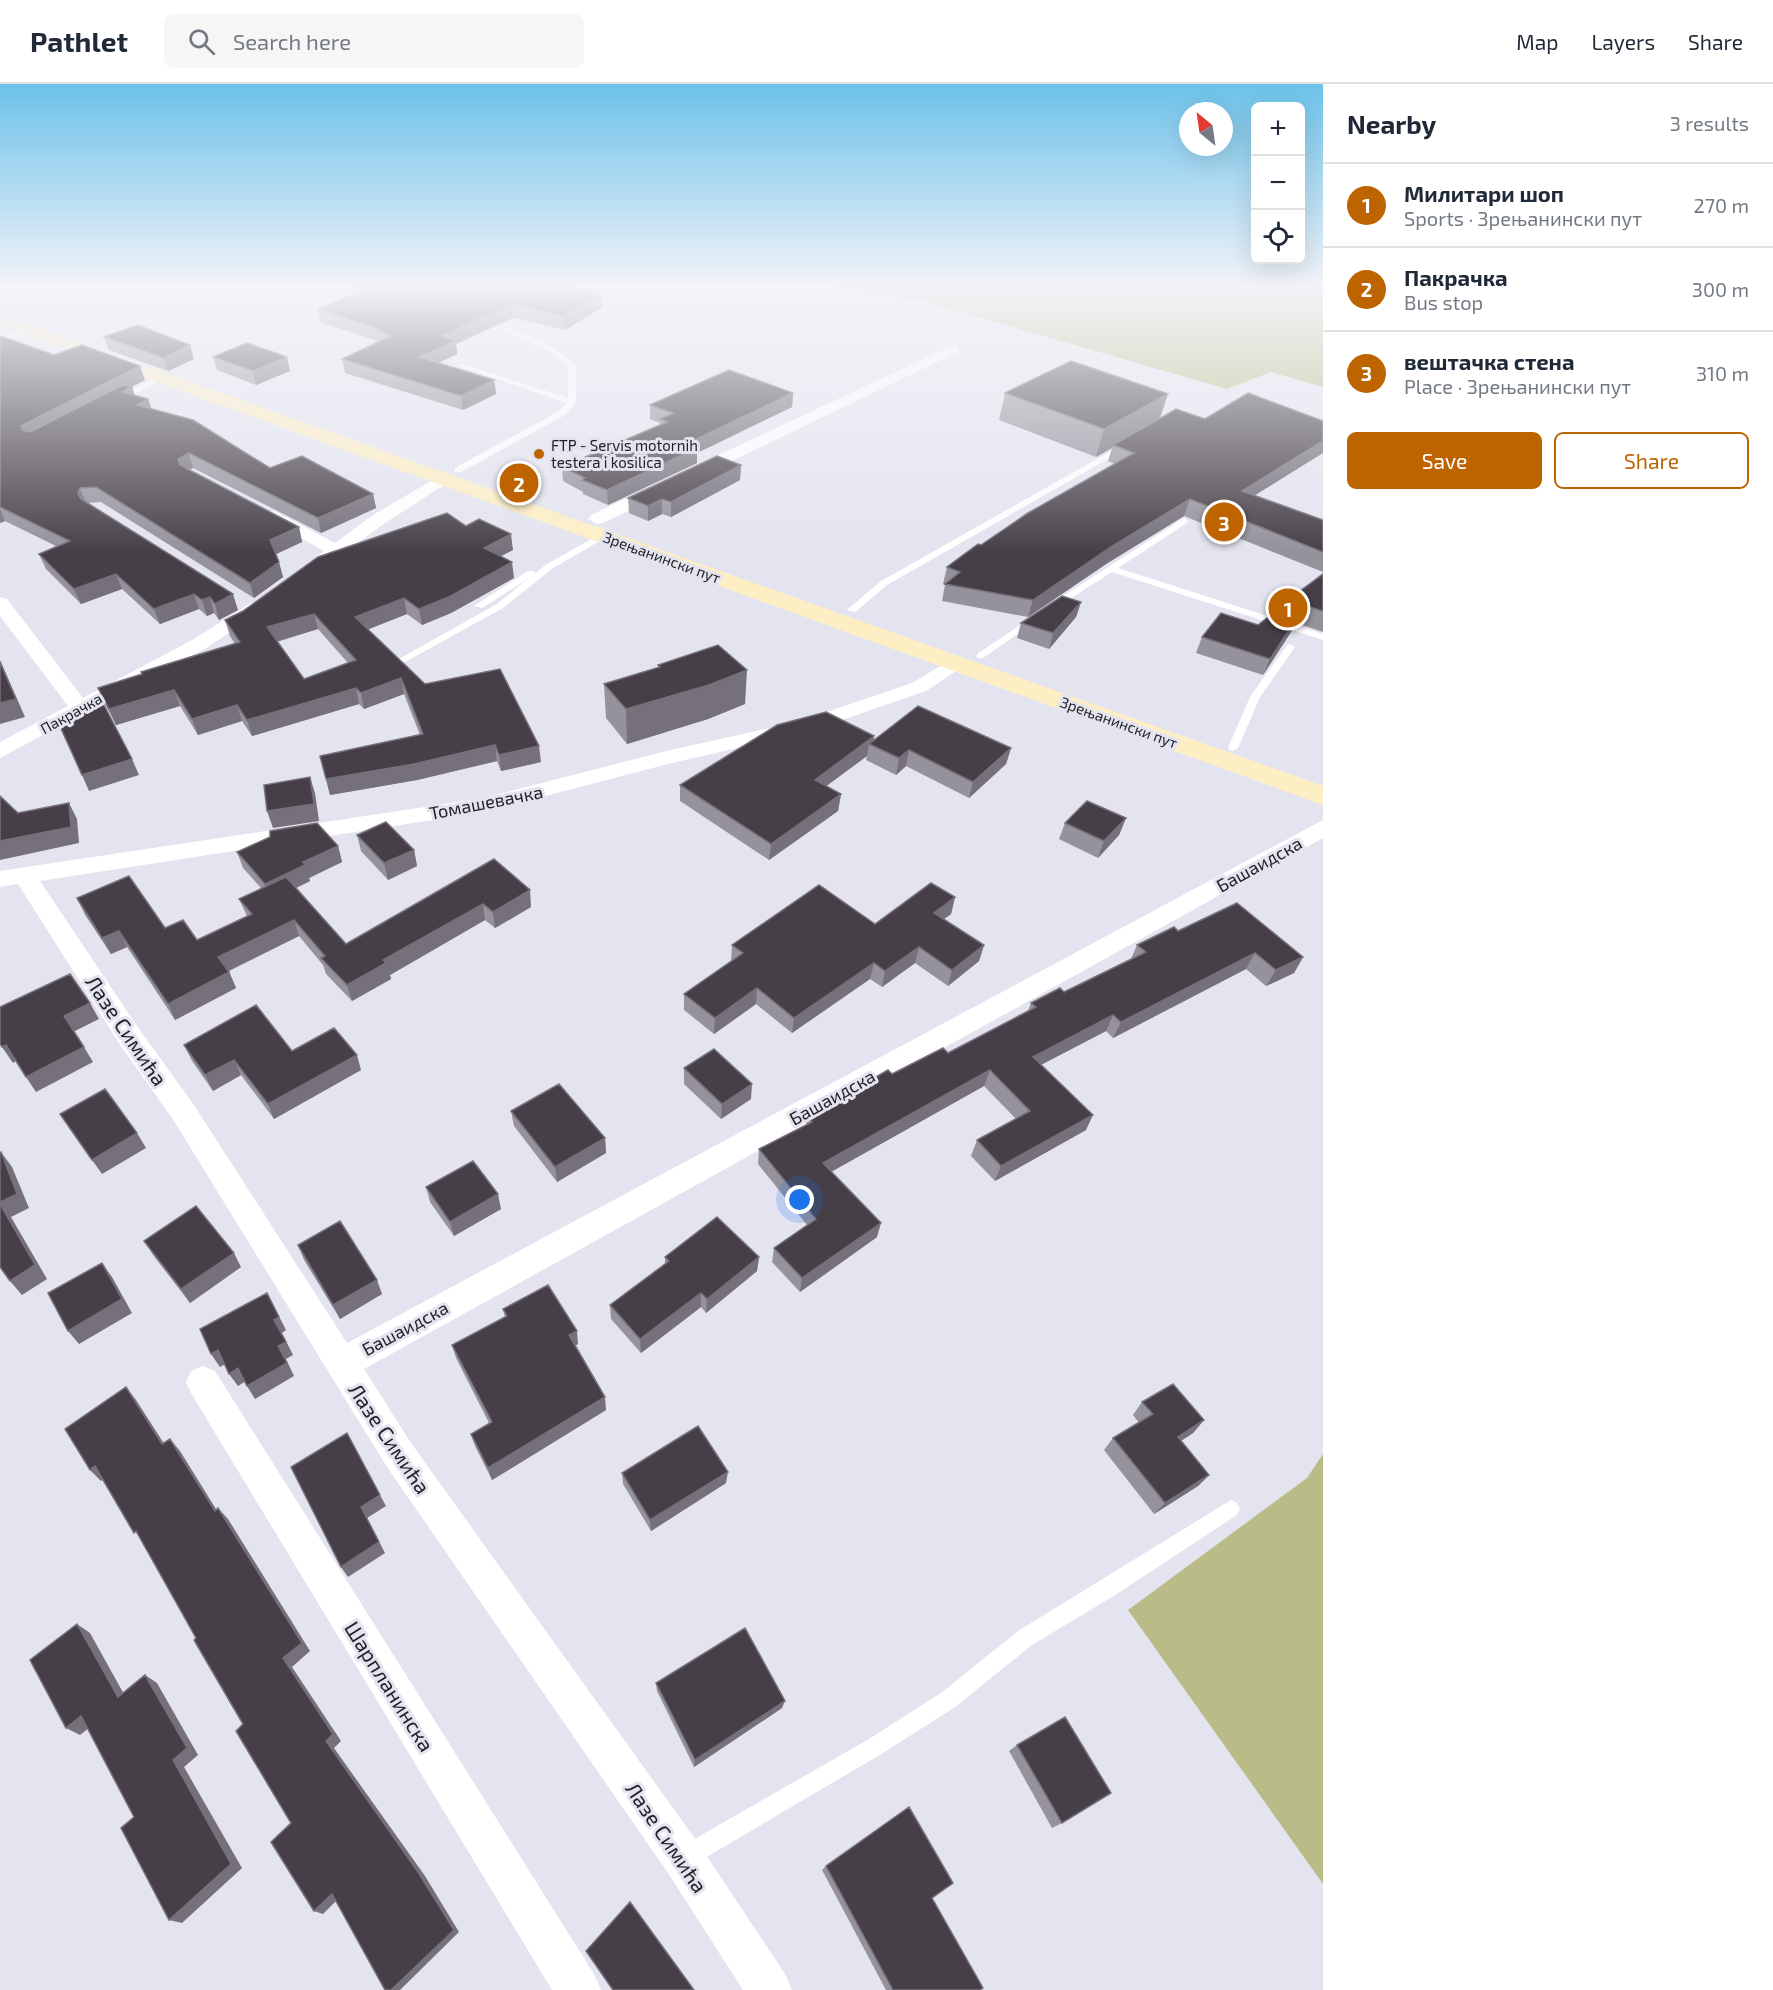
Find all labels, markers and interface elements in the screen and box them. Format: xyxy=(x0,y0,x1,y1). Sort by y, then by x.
search box xyxy=(164,14,584,68)
text: Pathlet xyxy=(30,24,128,58)
icon: search xyxy=(185,25,218,58)
text: Search here xyxy=(233,28,351,54)
text: Map xyxy=(1516,29,1558,54)
text: Layers xyxy=(1591,29,1655,54)
text: Share xyxy=(1688,29,1743,54)
north arrow xyxy=(1179,102,1233,156)
map controls xyxy=(1251,102,1305,264)
button: + xyxy=(1251,102,1305,156)
text: Nearby xyxy=(1347,108,1436,139)
text: 3 results xyxy=(1670,111,1749,135)
button: − xyxy=(1251,156,1305,210)
text: Милитари шоп xyxy=(1404,180,1564,206)
text: 1 xyxy=(1362,193,1371,217)
text: 270 m xyxy=(1693,193,1749,217)
text: Sports · Зрењанински пут xyxy=(1404,206,1642,230)
button: locate xyxy=(1251,210,1305,264)
text: Пакрачка xyxy=(1404,264,1508,290)
text: 2 xyxy=(1361,277,1372,301)
text: 300 m xyxy=(1692,277,1749,301)
text: Bus stop xyxy=(1404,290,1483,314)
text: вештачка стена xyxy=(1404,348,1575,374)
text: 3 xyxy=(1361,361,1372,385)
text: 310 m xyxy=(1696,361,1749,385)
text: Place · Зрењанински пут xyxy=(1404,374,1631,398)
button: Save xyxy=(1347,432,1542,489)
button: Share xyxy=(1554,432,1749,489)
place label: FTP - Servis motornih testera i kosilica xyxy=(551,436,698,471)
marker: FTP - Servis motornih testera i kosilica xyxy=(532,447,546,461)
pin: 2 xyxy=(500,460,538,506)
pin: 3 xyxy=(1204,500,1244,544)
street label: Зрењанински пут xyxy=(601,527,723,587)
pin: 1 xyxy=(1268,586,1308,630)
street label: Пакрачка xyxy=(37,689,105,737)
street label: Зрењанински пут xyxy=(1058,692,1180,752)
street label: Томашевачка xyxy=(427,780,545,824)
street label: Башаидска xyxy=(1212,831,1306,897)
street label: Лазе Симића xyxy=(81,970,173,1090)
street label: Башаидска xyxy=(785,1064,879,1130)
your location xyxy=(785,1185,814,1214)
street label: Башаидска xyxy=(358,1296,452,1360)
street label: Лазе Симића xyxy=(344,1378,436,1498)
street label: Шарпланинска xyxy=(340,1616,440,1756)
street label: Лазе Симића xyxy=(621,1777,713,1897)

